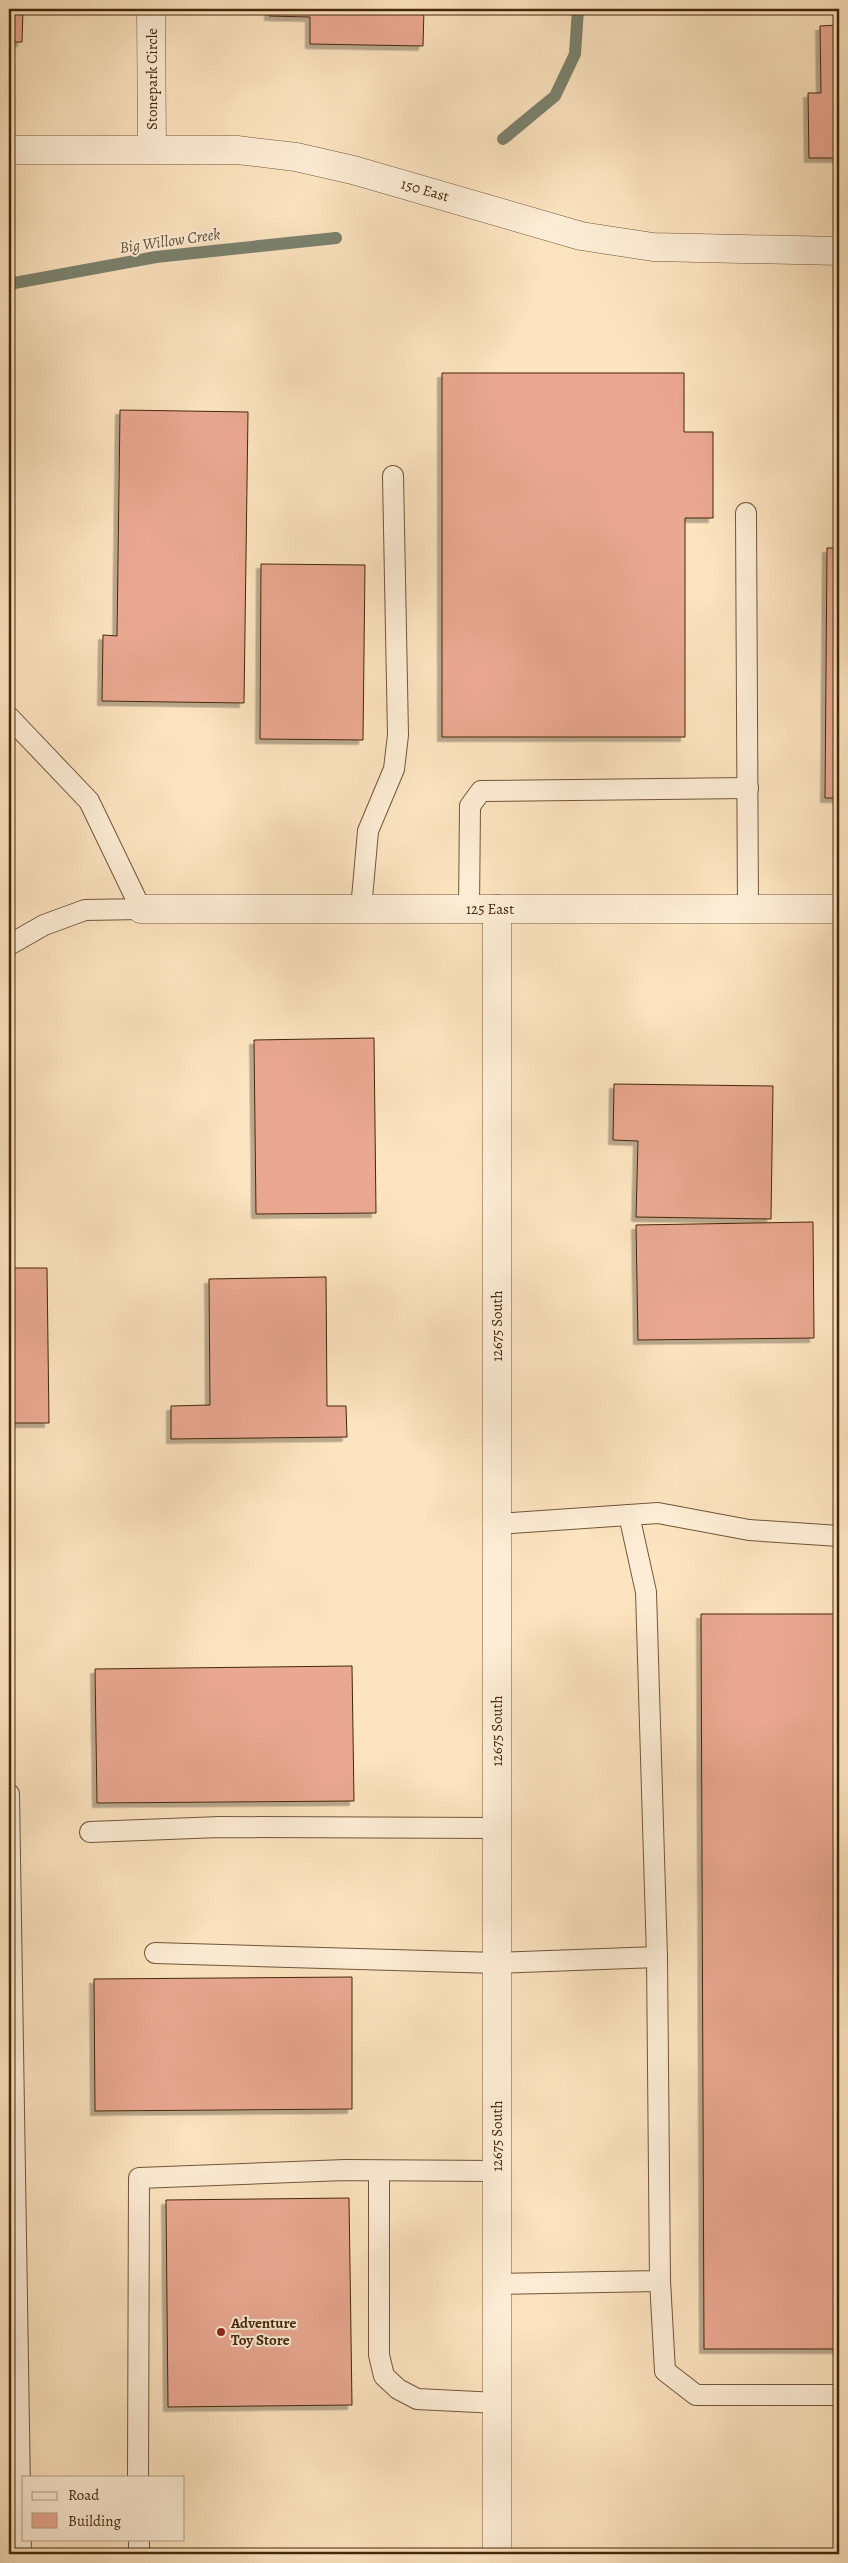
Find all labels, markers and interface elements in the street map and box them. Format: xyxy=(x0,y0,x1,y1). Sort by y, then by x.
street label: Stonepark Circle xyxy=(142,28,162,130)
street label: 150 East xyxy=(399,174,451,206)
water label: Big Willow Creek xyxy=(118,223,222,259)
street label: 125 East xyxy=(466,899,514,919)
street label: 12675 South xyxy=(487,1290,507,1362)
street label: 12675 South xyxy=(487,1695,507,1767)
street label: 12675 South xyxy=(487,2100,507,2172)
place label: Adventure Toy Store xyxy=(230,2313,296,2350)
marker: Adventure Toy Store xyxy=(215,2326,227,2338)
legend xyxy=(22,2476,185,2540)
text: Road xyxy=(68,2485,100,2505)
text: Building xyxy=(68,2511,121,2531)

